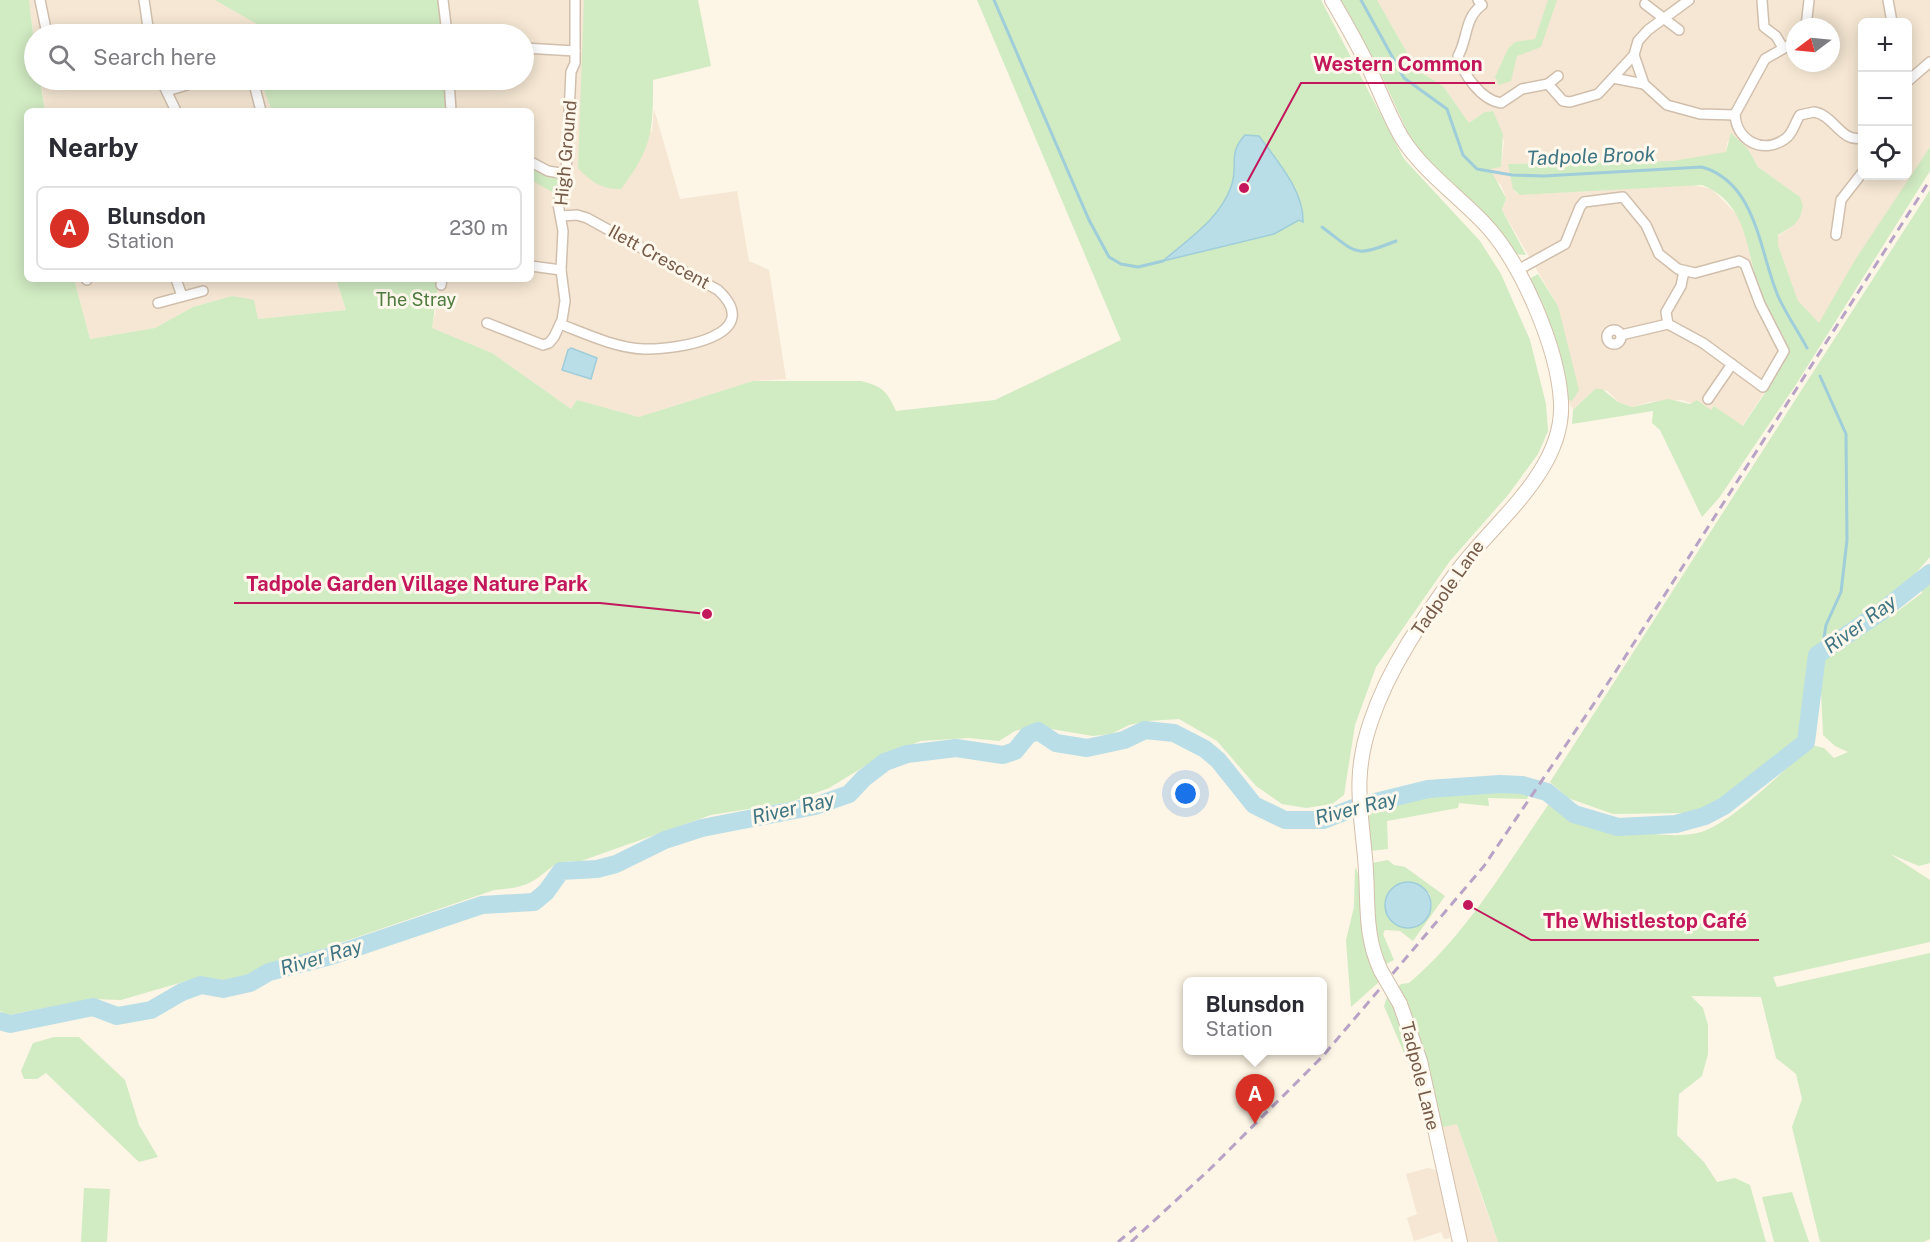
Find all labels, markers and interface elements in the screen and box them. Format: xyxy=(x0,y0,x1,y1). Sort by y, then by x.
north arrow xyxy=(1786,18,1840,72)
map controls xyxy=(1858,18,1912,180)
button: + xyxy=(1858,18,1912,72)
search box xyxy=(24,24,534,90)
icon: search xyxy=(45,41,78,74)
text: Search here xyxy=(93,44,217,70)
callout: Western Common xyxy=(1301,45,1495,83)
text: Western Common xyxy=(1313,52,1483,76)
button: − xyxy=(1858,72,1912,126)
street label: High Ground xyxy=(550,99,581,207)
button: locate xyxy=(1858,126,1912,180)
text: Nearby xyxy=(48,132,138,163)
water label: Tadpole Brook xyxy=(1526,142,1656,170)
text: Blunsdon xyxy=(107,203,206,229)
text: A xyxy=(62,216,77,240)
text: 230 m xyxy=(449,216,508,240)
street label: Ilett Crescent xyxy=(605,220,714,293)
text: Station xyxy=(107,229,174,253)
park label: The Stray xyxy=(376,289,456,310)
street label: Tadpole Lane xyxy=(1407,536,1488,639)
callout: Tadpole Garden Village Nature Park xyxy=(234,565,600,603)
text: Tadpole Garden Village Nature Park xyxy=(246,572,588,596)
water label: River Ray xyxy=(1819,589,1902,658)
your location xyxy=(1171,779,1200,808)
water label: River Ray xyxy=(1312,786,1400,830)
water label: River Ray xyxy=(749,787,837,829)
callout: The Whistlestop Café xyxy=(1531,902,1759,940)
text: The Whistlestop Café xyxy=(1543,909,1747,933)
water label: River Ray xyxy=(277,934,365,980)
popup xyxy=(1183,977,1327,1055)
text: Blunsdon xyxy=(1206,991,1304,1017)
text: Station xyxy=(1206,1017,1272,1041)
street label: Tadpole Lane xyxy=(1397,1019,1444,1132)
pin: A xyxy=(1236,1074,1274,1124)

